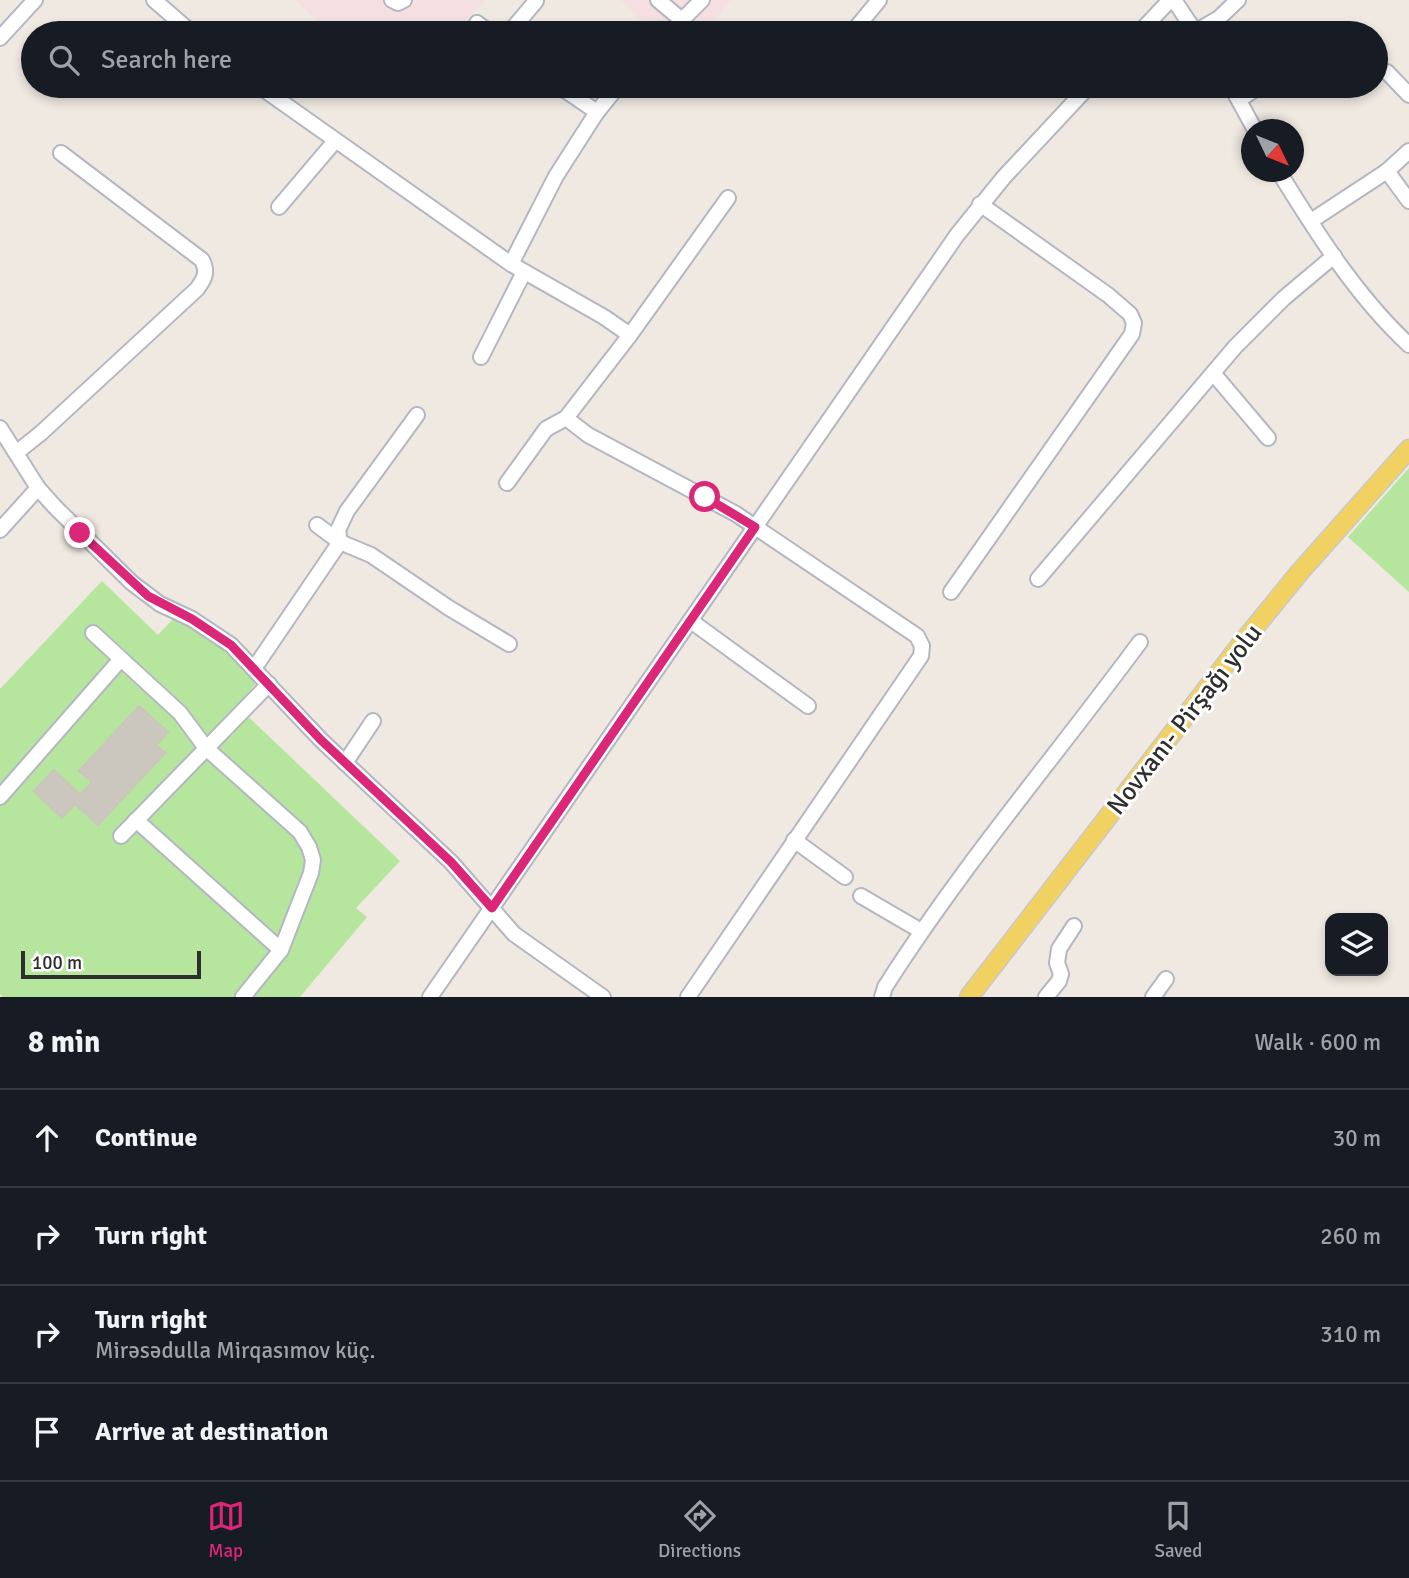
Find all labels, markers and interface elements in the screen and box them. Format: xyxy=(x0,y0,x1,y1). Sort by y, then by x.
search box xyxy=(21,21,1388,98)
icon: search xyxy=(45,41,83,79)
text: Search here xyxy=(101,44,232,76)
north arrow xyxy=(1241,119,1304,182)
route start xyxy=(689,481,720,512)
route end xyxy=(64,517,95,548)
street label: Novxanı- Pirşağı yolu xyxy=(1100,618,1269,821)
map controls xyxy=(1325,913,1388,976)
button: layers xyxy=(1325,913,1388,976)
scale bar xyxy=(21,948,201,980)
text: 100 m xyxy=(32,951,82,975)
text: 8 min xyxy=(28,1024,100,1061)
text: Walk · 600 m xyxy=(1255,1028,1381,1057)
icon: ahead xyxy=(28,1119,66,1157)
text: Continue xyxy=(95,1122,197,1154)
text: 30 m xyxy=(1333,1124,1381,1153)
icon: right xyxy=(28,1217,66,1255)
text: Turn right xyxy=(95,1220,207,1252)
text: 260 m xyxy=(1320,1222,1381,1251)
text: Turn right xyxy=(95,1304,207,1336)
icon: right xyxy=(28,1315,66,1353)
text: 310 m xyxy=(1320,1320,1381,1349)
text: Mirəsədulla Mirqasımov küç. xyxy=(95,1336,376,1365)
icon: arrive xyxy=(28,1413,66,1451)
text: Arrive at destination xyxy=(95,1416,328,1448)
tab: Map xyxy=(207,1497,245,1563)
tab: Directions xyxy=(658,1497,741,1563)
tab: Saved xyxy=(1154,1497,1202,1563)

